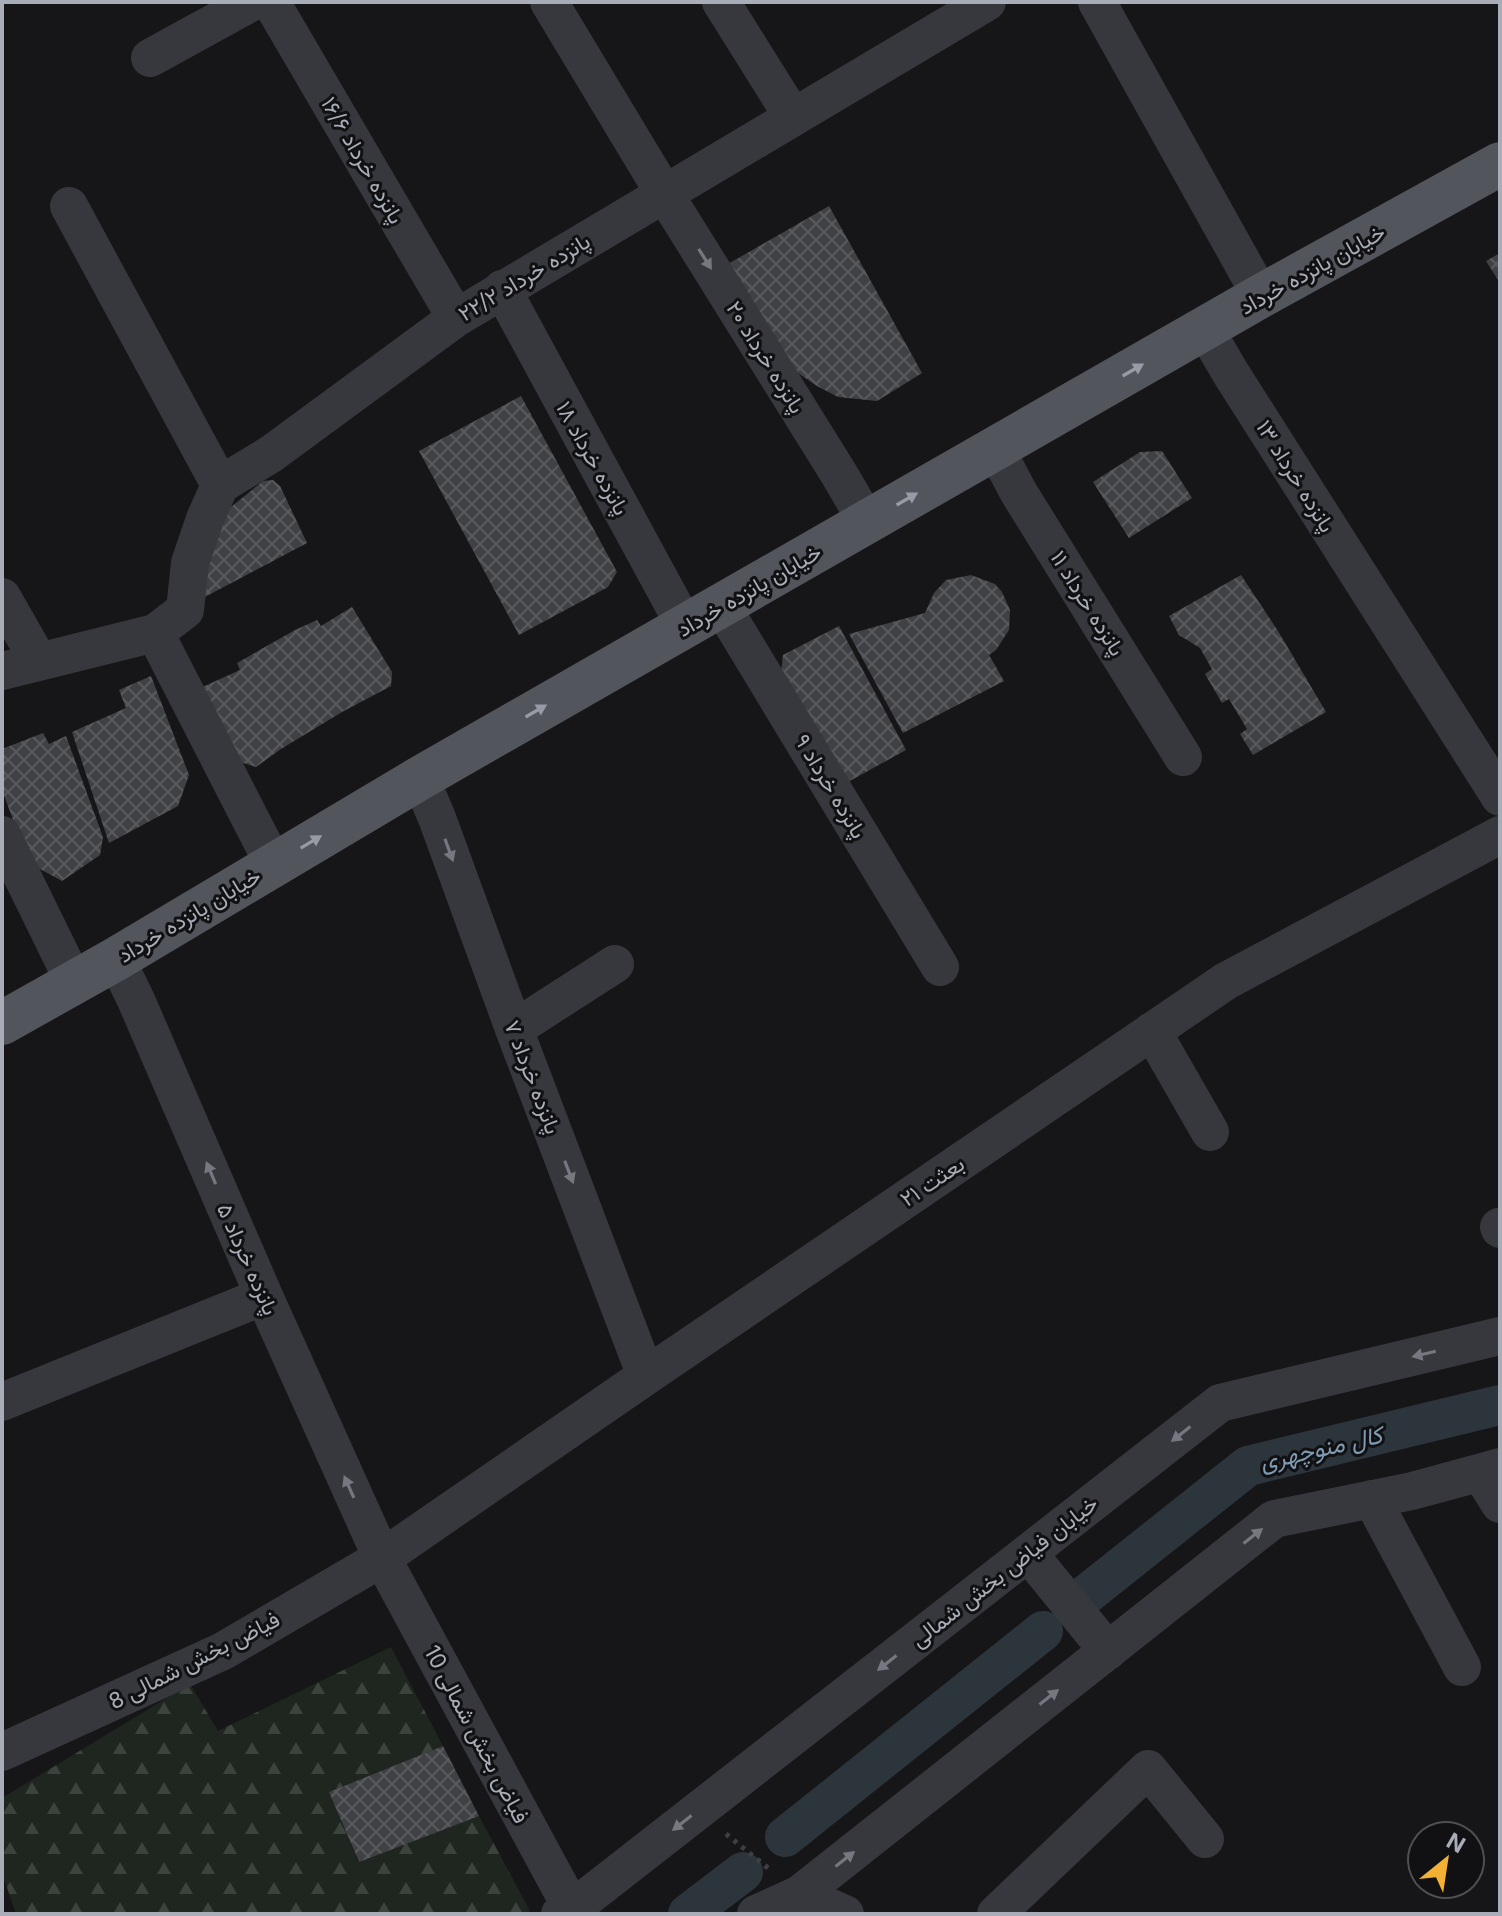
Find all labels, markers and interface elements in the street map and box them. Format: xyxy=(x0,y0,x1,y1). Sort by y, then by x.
street label: پانزده خرداد ۱۶/۶ xyxy=(314,92,410,229)
street label: خیابان پانزده خرداد xyxy=(1235,218,1390,321)
street label: پانزده خرداد ۲۲/۲ xyxy=(453,227,596,328)
one-way arrow xyxy=(698,249,713,270)
street label: پانزده خرداد ۲۰ xyxy=(720,296,811,419)
one-way arrow xyxy=(1122,363,1144,377)
street label: پانزده خرداد ۱۸ xyxy=(549,397,635,520)
street label: پانزده خرداد ۱۳ xyxy=(1250,415,1341,538)
one-way arrow xyxy=(896,492,918,506)
street label: خیابان پانزده خرداد xyxy=(672,538,827,644)
street label: پانزده خرداد ۱۱ xyxy=(1044,546,1131,661)
one-way arrow xyxy=(525,704,547,718)
street label: پانزده خرداد ۹ xyxy=(788,729,872,844)
one-way arrow xyxy=(300,836,322,850)
one-way arrow xyxy=(443,838,456,862)
street label: خیابان پانزده خرداد xyxy=(113,862,266,970)
street label: پانزده خرداد ۷ xyxy=(498,1017,567,1138)
street label: بعثت ۲۱ xyxy=(895,1150,969,1212)
one-way arrow xyxy=(204,1161,217,1184)
one-way arrow xyxy=(563,1161,576,1185)
street label: پانزده خرداد ۵ xyxy=(210,1199,284,1320)
one-way arrow xyxy=(1412,1349,1437,1361)
water label: کال منوچهری xyxy=(1257,1419,1390,1478)
one-way arrow xyxy=(1171,1425,1191,1442)
one-way arrow xyxy=(342,1476,356,1499)
street label: خیابان فیاض بخش شمالی xyxy=(905,1490,1103,1653)
one-way arrow xyxy=(1243,1528,1263,1545)
street label: فیاض بخش شمالی 8 xyxy=(104,1606,284,1715)
street label: فیاض بخش شمالی 10 xyxy=(418,1641,535,1828)
one-way arrow xyxy=(877,1654,897,1670)
one-way arrow xyxy=(1039,1689,1059,1706)
one-way arrow xyxy=(672,1814,692,1830)
north arrow xyxy=(1406,1820,1486,1900)
text: N xyxy=(1442,1827,1470,1858)
one-way arrow xyxy=(835,1851,855,1867)

